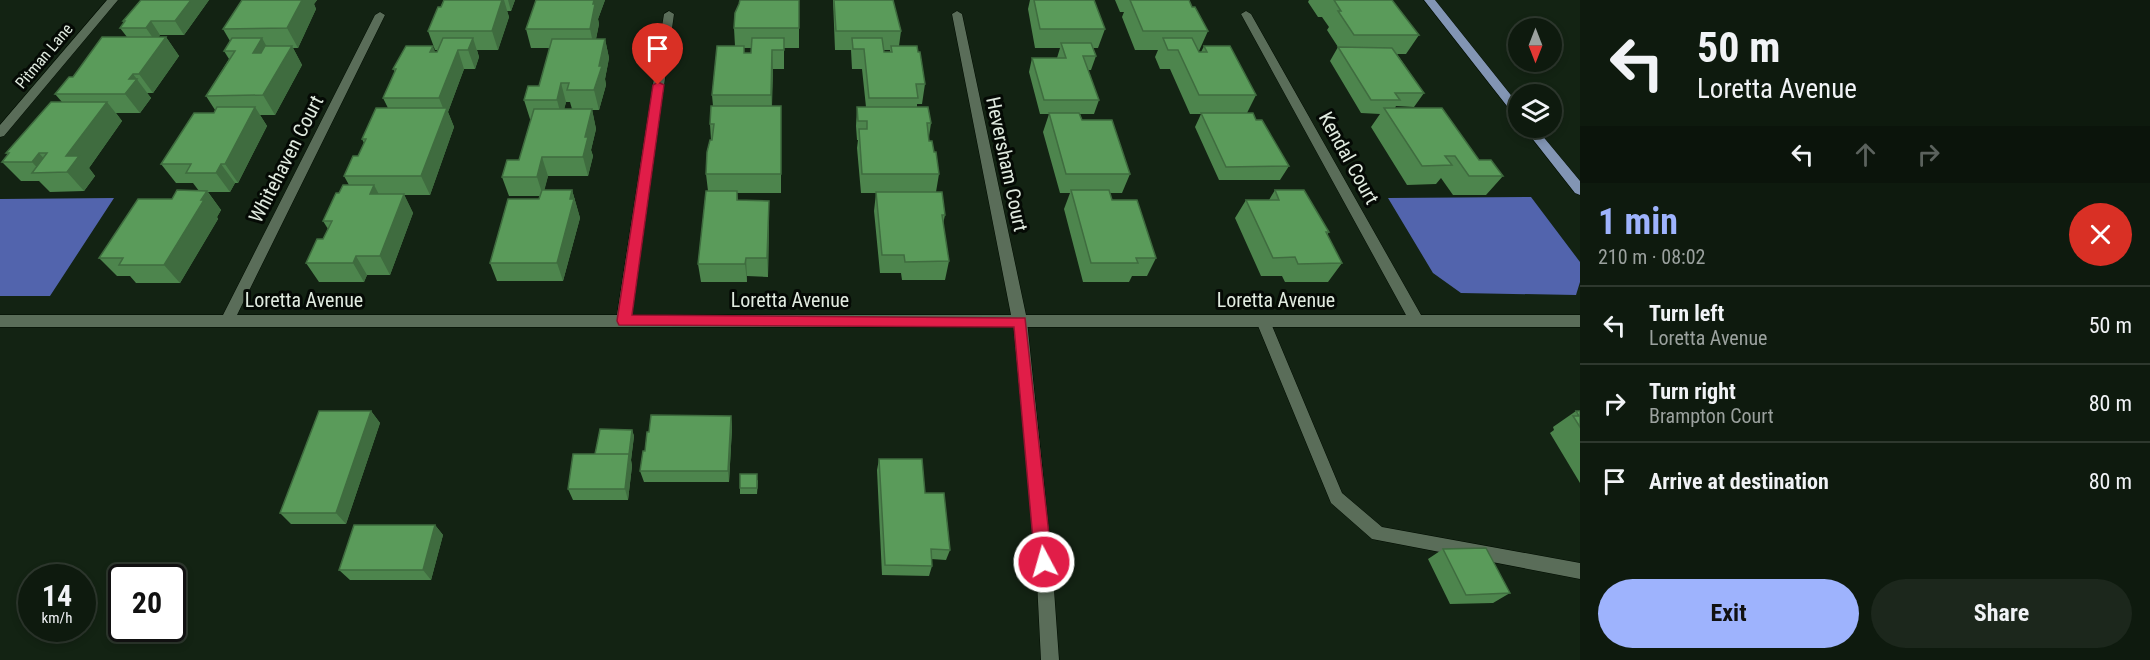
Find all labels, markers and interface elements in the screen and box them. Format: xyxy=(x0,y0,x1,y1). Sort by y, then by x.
north arrow xyxy=(1508,18,1562,72)
map controls xyxy=(1508,18,1562,138)
street label: Pitman Lane xyxy=(11,20,77,92)
pin xyxy=(632,23,683,85)
text: 50 m xyxy=(1697,23,1780,72)
icon: left xyxy=(1598,24,1676,102)
icon: arrive xyxy=(641,32,674,65)
text: Loretta Avenue xyxy=(1697,73,1857,105)
button: layers xyxy=(1508,84,1562,138)
street label: Whitehaven Court xyxy=(244,91,328,227)
street label: Heversham Court xyxy=(981,94,1033,234)
street label: Kendal Court xyxy=(1314,108,1384,208)
icon: left xyxy=(1786,138,1819,171)
icon: ahead xyxy=(1849,138,1882,171)
icon: right xyxy=(1912,138,1945,171)
text: 1 min xyxy=(1598,201,1678,243)
button: close xyxy=(2069,203,2132,266)
text: 210 m · 08:02 xyxy=(1598,245,1705,269)
street label: Loretta Avenue xyxy=(245,288,363,312)
street label: Loretta Avenue xyxy=(731,288,849,312)
street label: Loretta Avenue xyxy=(1217,288,1335,312)
text: Turn left xyxy=(1649,301,1724,326)
icon: left xyxy=(1598,309,1631,342)
text: 50 m xyxy=(2089,313,2132,338)
text: Loretta Avenue xyxy=(1649,326,1767,350)
text: Turn right xyxy=(1649,379,1736,404)
icon: right xyxy=(1598,387,1631,420)
text: 80 m xyxy=(2089,391,2132,416)
text: Brampton Court xyxy=(1649,404,1774,428)
icon: arrive xyxy=(1598,465,1631,498)
text: Arrive at destination xyxy=(1649,469,1829,494)
text: 80 m xyxy=(2089,469,2132,494)
position arrow xyxy=(1012,530,1076,594)
speed limit sign: 20 xyxy=(108,564,186,642)
text: 14 xyxy=(42,578,72,613)
button: Exit xyxy=(1598,579,1859,648)
button: Share xyxy=(1871,579,2132,648)
text: km/h xyxy=(42,609,72,627)

